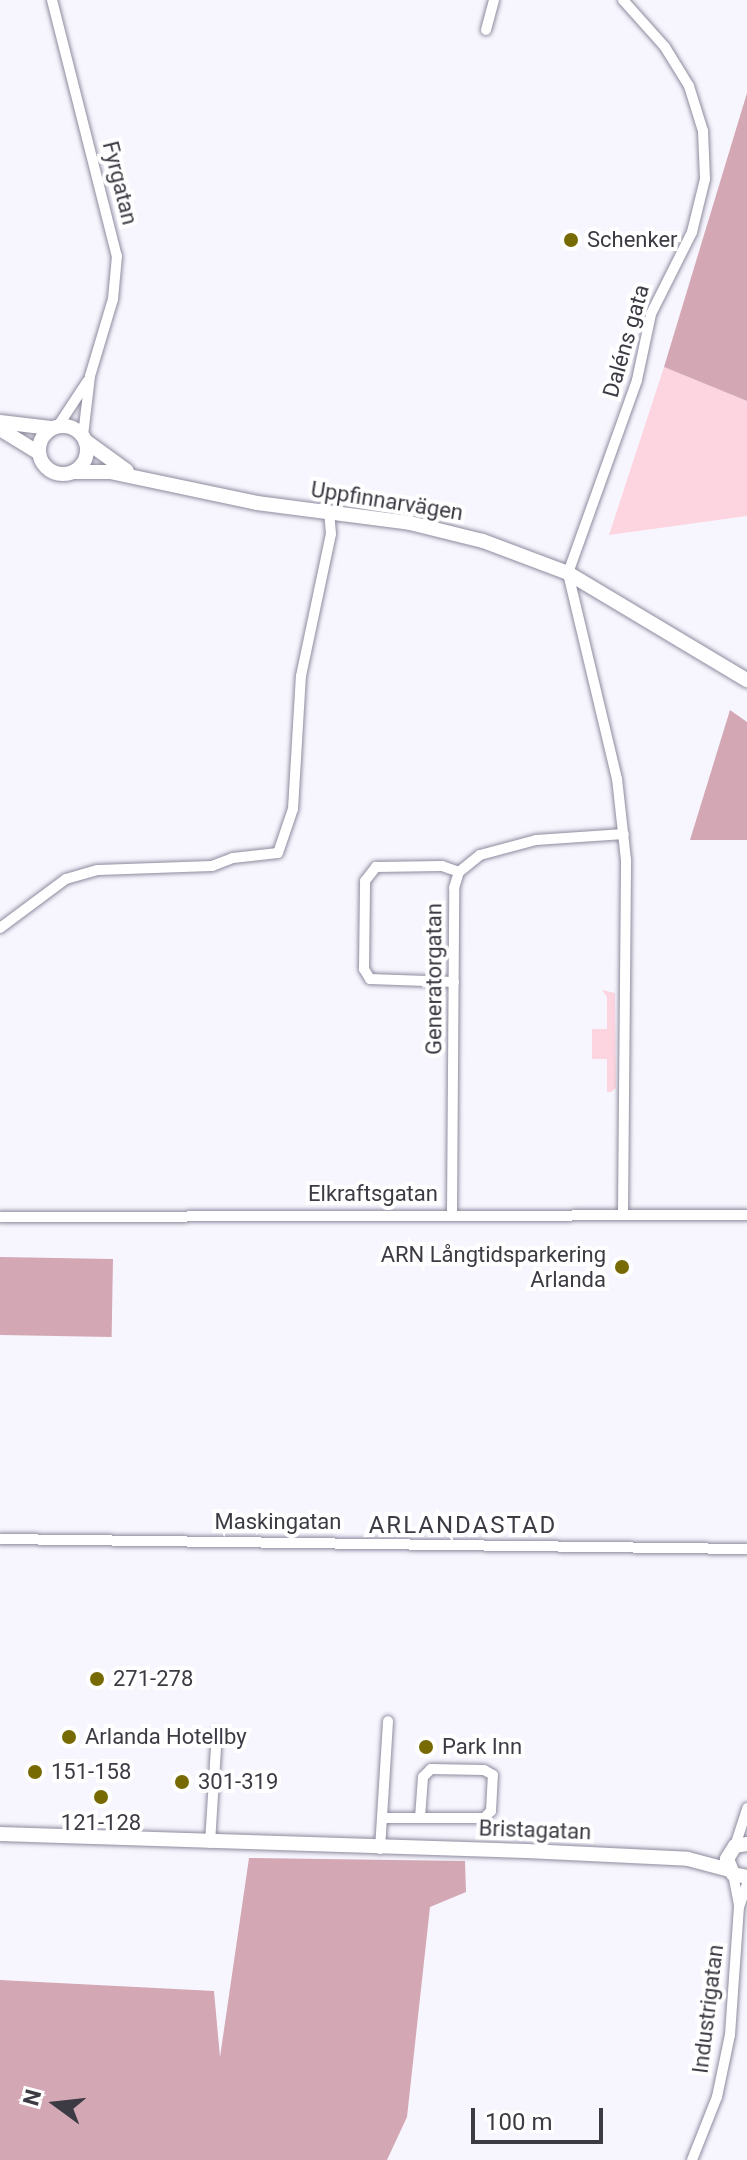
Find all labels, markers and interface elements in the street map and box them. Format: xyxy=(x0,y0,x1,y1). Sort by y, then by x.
street label: Fyrgatan xyxy=(97,138,143,228)
place label: Schenker xyxy=(587,227,678,253)
marker: Schenker xyxy=(562,231,580,249)
street label: Daléns gata xyxy=(597,282,655,400)
street label: Uppfinnarvägen xyxy=(309,476,465,526)
street label: Generatorgatan xyxy=(421,903,447,1055)
street label: Elkraftsgatan xyxy=(308,1181,438,1207)
place label: ARN Långtidsparkering Arlanda xyxy=(381,1241,606,1292)
marker: ARN Långtidsparkering Arlanda xyxy=(613,1258,631,1276)
street label: Maskingatan xyxy=(215,1509,341,1535)
district label: ARLANDASTAD xyxy=(369,1512,557,1540)
place label: 271-278 xyxy=(113,1666,193,1692)
marker: 271-278 xyxy=(88,1670,106,1688)
place label: Arlanda Hotellby xyxy=(85,1724,247,1750)
marker: Arlanda Hotellby xyxy=(60,1728,78,1746)
place label: Park Inn xyxy=(442,1734,522,1760)
marker: Park Inn xyxy=(417,1738,435,1756)
place label: 151-158 xyxy=(51,1759,131,1785)
marker: 151-158 xyxy=(26,1763,44,1781)
place label: 301-319 xyxy=(198,1769,278,1795)
marker: 301-319 xyxy=(173,1773,191,1791)
marker: 121-128 xyxy=(92,1788,110,1806)
place label: 121-128 xyxy=(61,1810,141,1836)
street label: Bristagatan xyxy=(478,1815,592,1845)
street label: Industrigatan xyxy=(687,1943,729,2075)
north arrow xyxy=(16,2064,96,2144)
text: N xyxy=(18,2087,46,2108)
scale bar xyxy=(475,2092,607,2142)
text: 100 m xyxy=(485,2108,552,2136)

